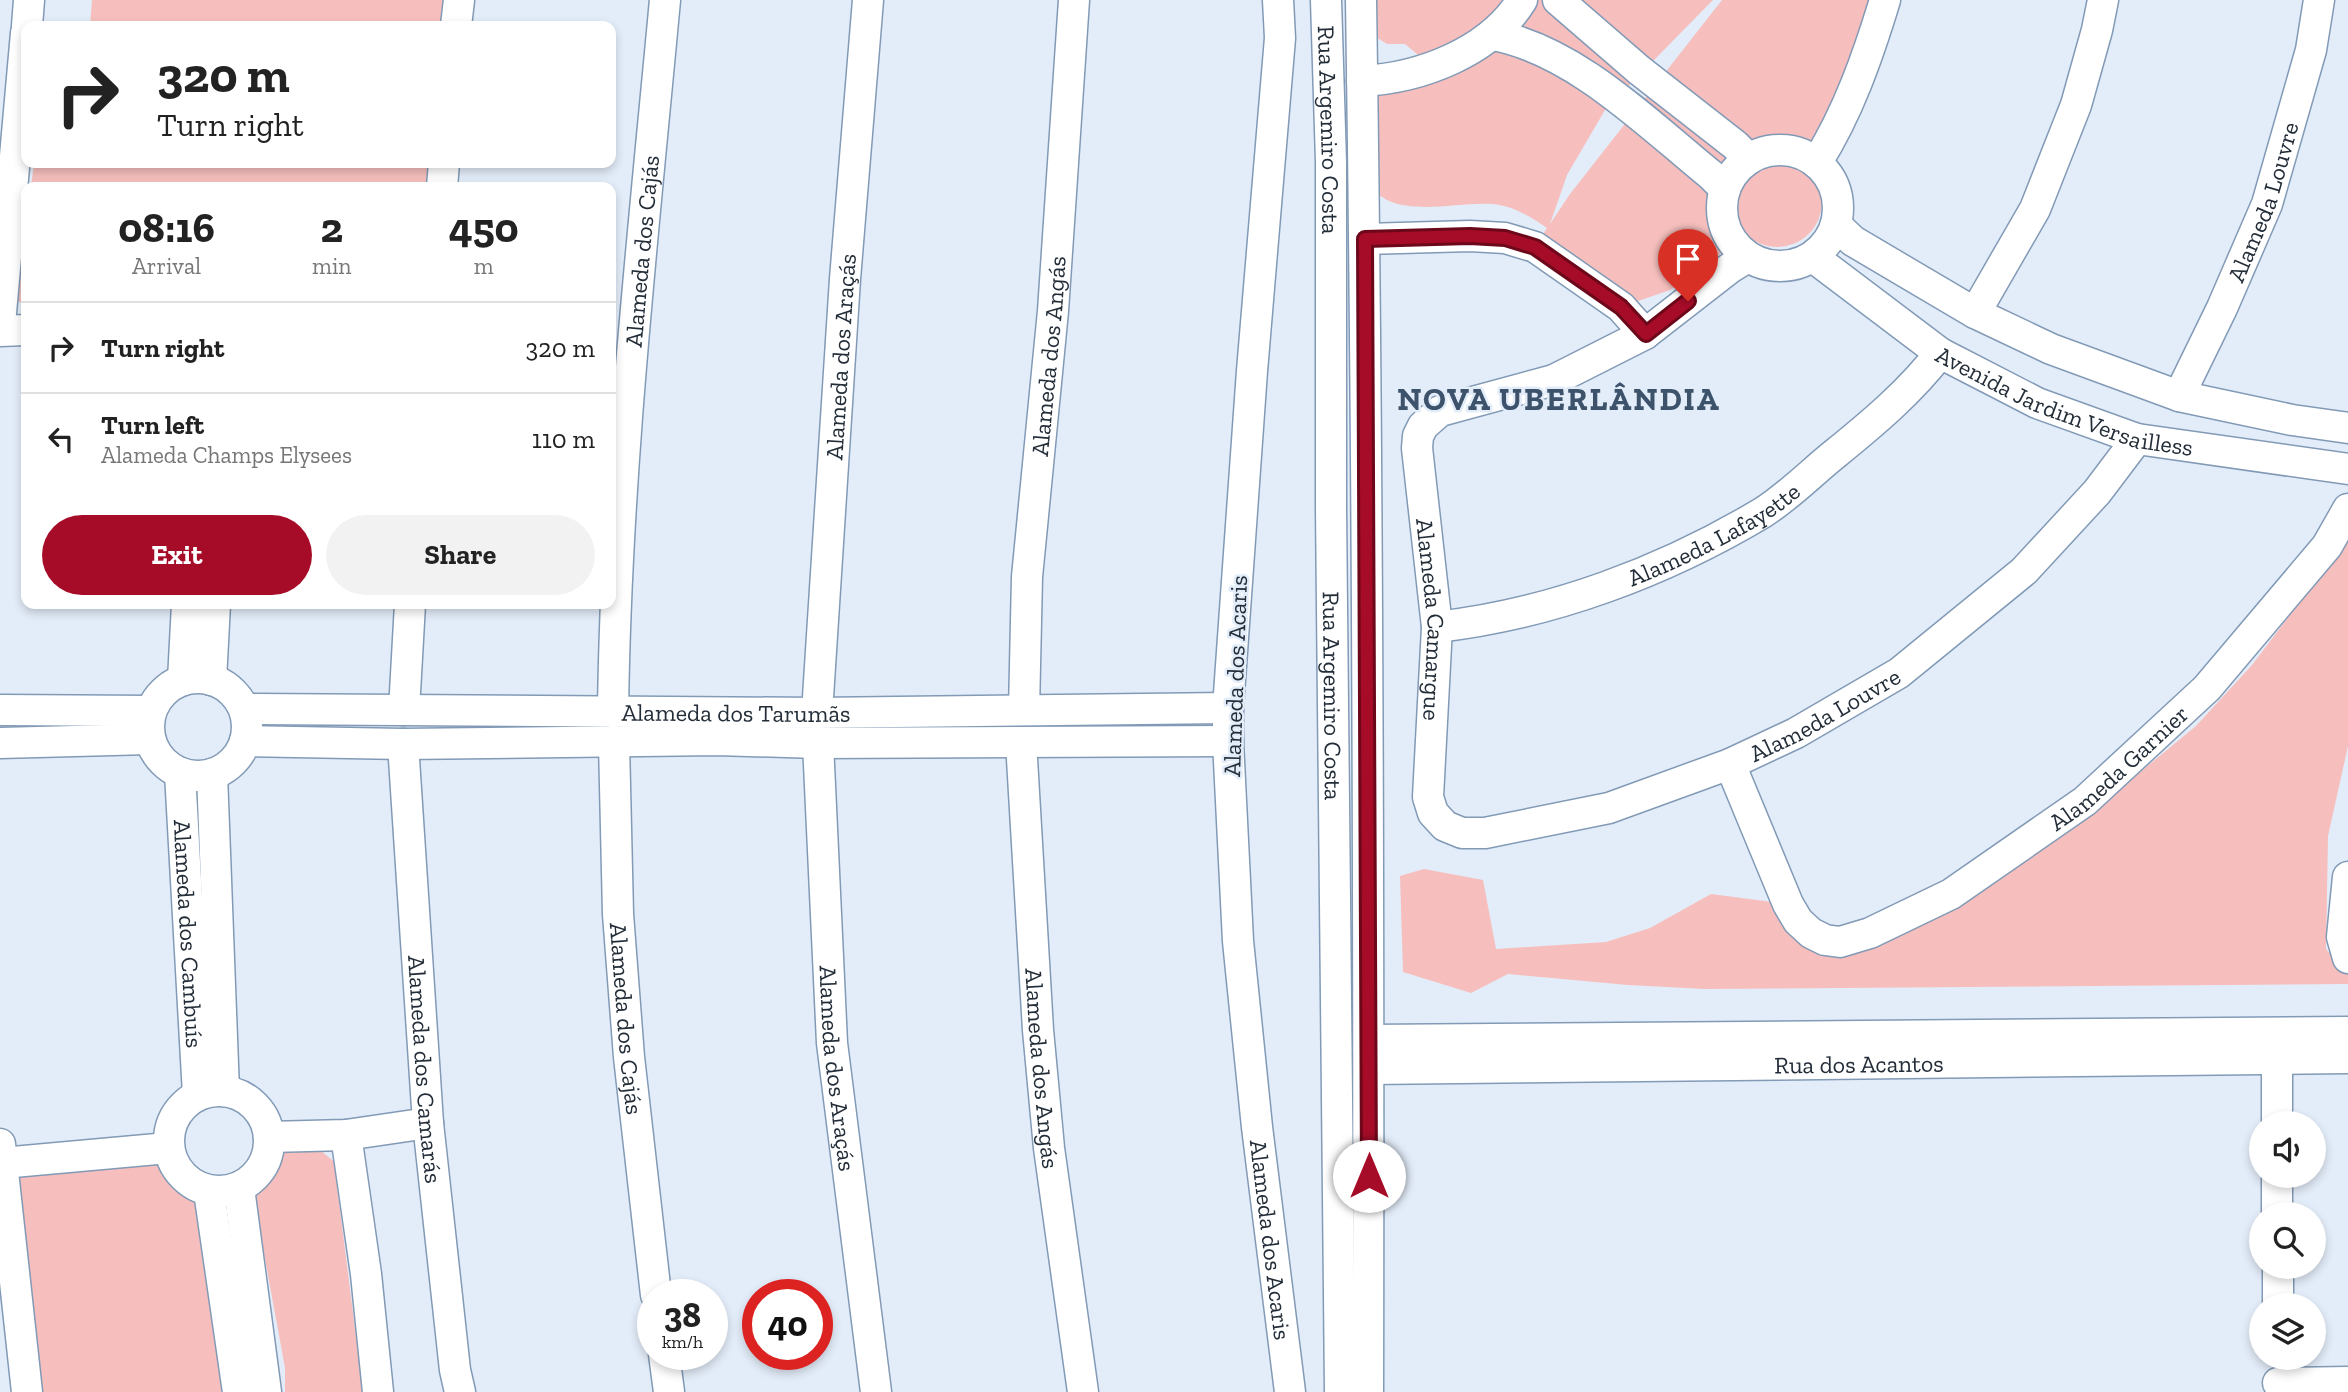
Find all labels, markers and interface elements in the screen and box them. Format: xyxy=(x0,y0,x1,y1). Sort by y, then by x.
street label: Rua Argemiro Costa xyxy=(1312,25,1346,235)
text: 320 m xyxy=(157,46,290,105)
icon: right xyxy=(42,49,133,140)
text: Turn right xyxy=(157,106,304,144)
street label: Alameda Louvre xyxy=(2221,119,2304,286)
street label: Alameda dos Cajás xyxy=(618,154,665,348)
text: 08:16 xyxy=(118,202,215,253)
text: 2 xyxy=(321,202,343,253)
text: 450 xyxy=(449,202,519,253)
pin xyxy=(1658,229,1718,301)
icon: arrive xyxy=(1669,240,1707,278)
text: Arrival xyxy=(132,252,201,280)
text: min xyxy=(312,252,352,280)
text: m xyxy=(474,252,494,280)
street label: Alameda dos Araçás xyxy=(819,252,862,461)
street label: Alameda dos Angás xyxy=(1024,255,1071,458)
icon: right xyxy=(42,329,80,367)
text: Turn right xyxy=(101,332,224,364)
text: 320 m xyxy=(526,332,595,364)
street label: Avenida Jardim Versailless xyxy=(1931,339,2195,461)
district label: NOVA UBERLÂNDIA xyxy=(1397,380,1721,418)
text: Turn left xyxy=(101,409,204,441)
icon: left xyxy=(42,420,80,458)
text: 110 m xyxy=(532,423,595,455)
text: Alameda Champs Elysees xyxy=(101,441,352,469)
street label: Alameda Lafayette xyxy=(1623,476,1805,592)
button: Exit xyxy=(42,515,312,595)
button: Share xyxy=(326,515,595,595)
street label: Alameda Camargue xyxy=(1410,517,1452,721)
street label: Alameda dos Acaris xyxy=(1217,575,1253,777)
street label: Rua Argemiro Costa xyxy=(1317,591,1348,801)
street label: Alameda Louvre xyxy=(1745,661,1905,767)
street label: Alameda dos Tarumãs xyxy=(621,697,851,728)
street label: Alameda Garnier xyxy=(2043,699,2194,836)
street label: Alameda dos Cambuís xyxy=(168,819,210,1049)
street label: Alameda dos Cajás xyxy=(604,922,650,1116)
street label: Alameda dos Camarás xyxy=(402,954,449,1185)
street label: Alameda dos Araçás xyxy=(814,965,863,1173)
street label: Alameda dos Angás xyxy=(1020,967,1066,1170)
street label: Rua dos Acantos xyxy=(1774,1048,1944,1079)
map controls xyxy=(2249,1111,2326,1370)
button: sound xyxy=(2249,1111,2326,1188)
street label: Alameda dos Acaris xyxy=(1244,1138,1298,1342)
position arrow xyxy=(1332,1139,1406,1213)
button: search xyxy=(2249,1202,2326,1279)
speed limit sign: 40 xyxy=(742,1279,833,1370)
button: layers xyxy=(2249,1293,2326,1370)
text: 38 xyxy=(664,1294,701,1336)
text: km/h xyxy=(662,1331,703,1353)

